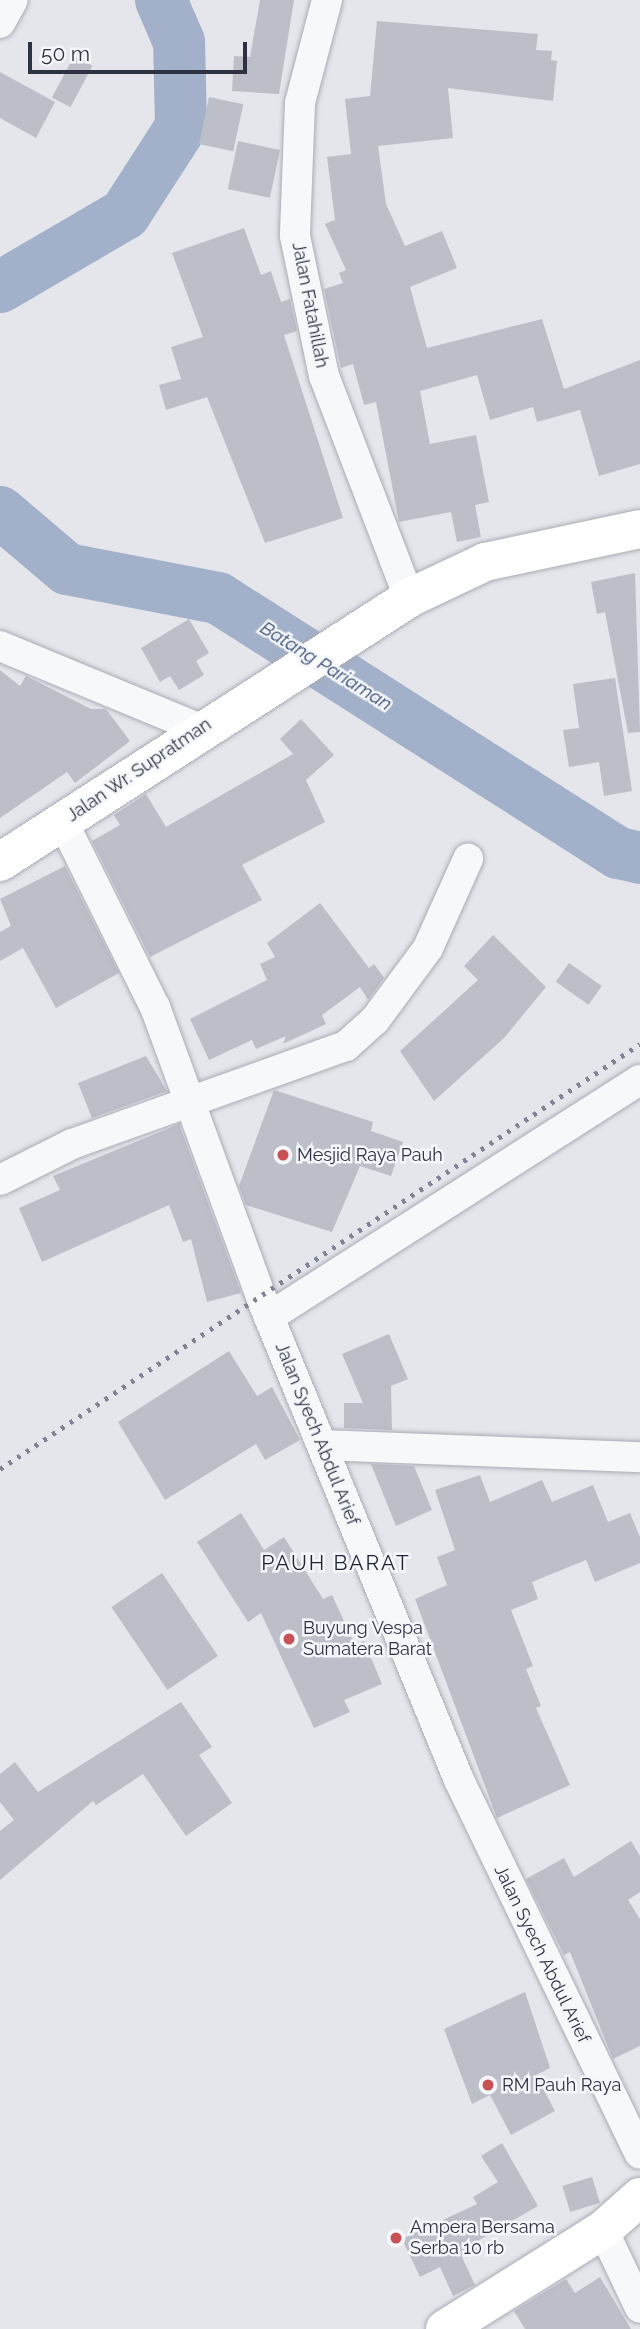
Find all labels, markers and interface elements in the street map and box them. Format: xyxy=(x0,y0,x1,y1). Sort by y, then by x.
scale bar xyxy=(32,28,250,72)
text: 50 m xyxy=(41,41,90,66)
street label: Jalan Fatahillah xyxy=(287,240,333,370)
water label: Batang Pariaman xyxy=(256,616,396,716)
street label: Jalan Wr. Supratman xyxy=(62,713,216,827)
place label: Mesjid Raya Pauh xyxy=(297,1144,443,1166)
marker: Mesjid Raya Pauh xyxy=(275,1147,291,1163)
street label: Jalan Syech Abdul Arief xyxy=(270,1339,364,1529)
district label: PAUH BARAT xyxy=(263,1550,409,1576)
place label: Buyung Vespa Sumatera Barat xyxy=(303,1618,432,1660)
marker: Buyung Vespa Sumatera Barat xyxy=(281,1631,297,1647)
street label: Jalan Syech Abdul Arief xyxy=(489,1861,595,2047)
place label: RM Pauh Raya xyxy=(502,2074,621,2096)
marker: RM Pauh Raya xyxy=(480,2077,496,2093)
place label: Ampera Bersama Serba 10 rb xyxy=(410,2217,555,2260)
marker: Ampera Bersama Serba 10 rb xyxy=(388,2230,404,2246)

